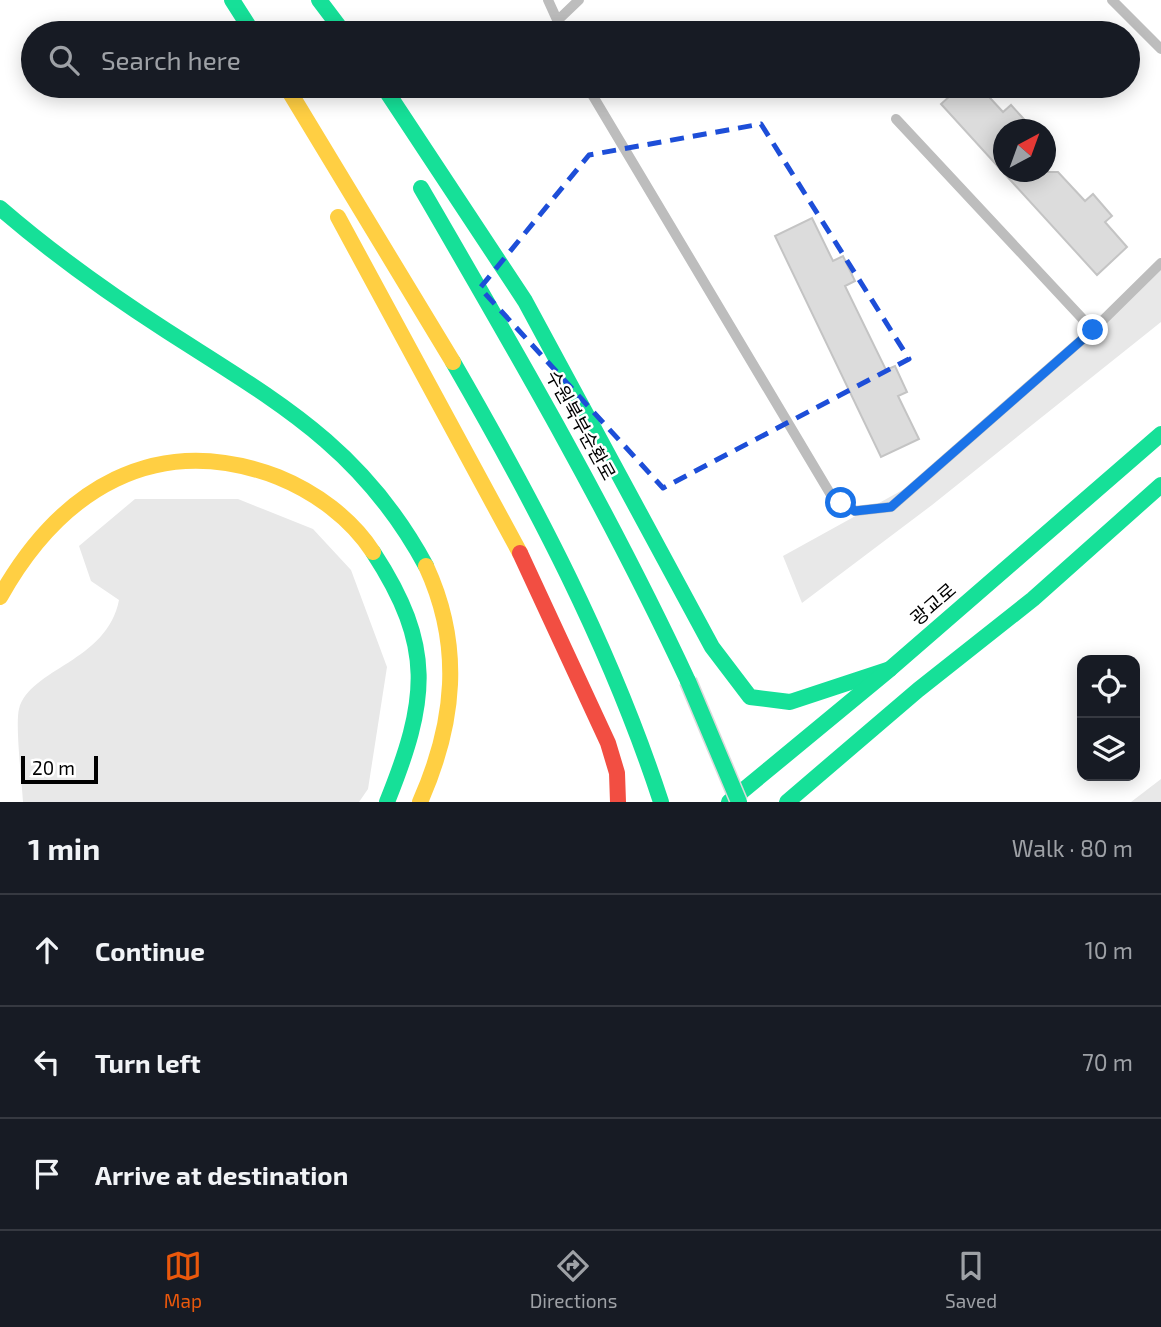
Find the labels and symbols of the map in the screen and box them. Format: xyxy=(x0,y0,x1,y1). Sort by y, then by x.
north arrow xyxy=(993,119,1056,182)
route end xyxy=(1077,314,1108,345)
street label: 수원북부순환로 xyxy=(542,366,621,484)
route start xyxy=(825,487,856,518)
street label: 광교로 xyxy=(905,578,960,630)
scale bar xyxy=(21,753,98,785)

